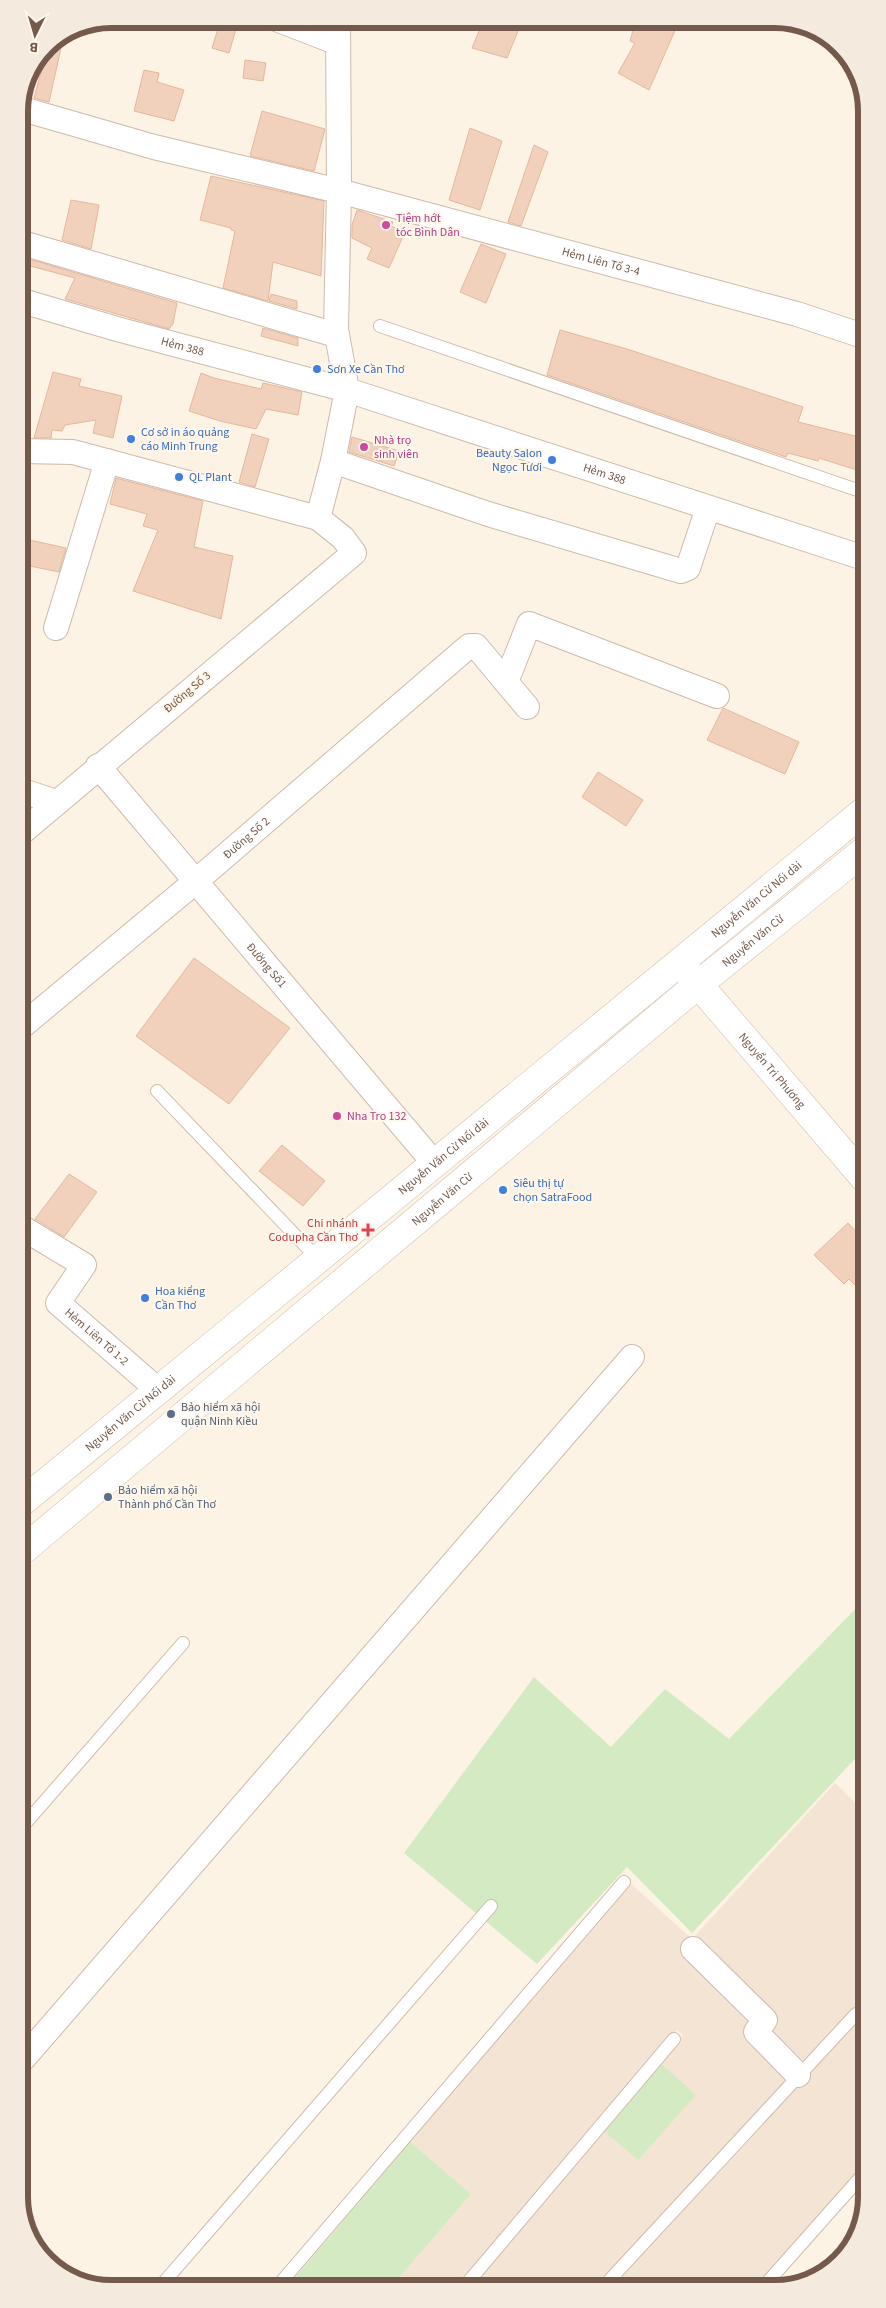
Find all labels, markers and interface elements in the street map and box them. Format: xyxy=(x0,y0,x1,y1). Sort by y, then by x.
north arrow xyxy=(10,10,60,60)
text: B xyxy=(28,37,39,57)
place label: Tiệm hớt tóc Bình Dân xyxy=(396,210,460,241)
marker: Tiệm hớt tóc Bình Dân xyxy=(380,219,392,231)
street label: Hẻm Liên Tổ 3-4 xyxy=(560,243,642,280)
street label: Hẻm 388 xyxy=(159,333,206,361)
place label: Sơn Xe Cần Thơ xyxy=(327,361,405,378)
marker: Sơn Xe Cần Thơ xyxy=(311,363,323,375)
place label: Cơ sở in áo quảng cáo Minh Trung xyxy=(141,424,229,455)
place label: Nhà trọ sinh viên xyxy=(374,432,419,463)
marker: Cơ sở in áo quảng cáo Minh Trung xyxy=(125,433,137,445)
marker: Nhà trọ sinh viên xyxy=(358,441,370,453)
place label: Beauty Salon Ngọc Tươi xyxy=(476,445,542,476)
marker: Beauty Salon Ngọc Tươi xyxy=(546,454,558,466)
street label: Hẻm 388 xyxy=(581,459,628,489)
place label: QL Plant xyxy=(189,469,232,486)
marker: QL Plant xyxy=(173,471,185,483)
street label: Đường Số 3 xyxy=(160,668,215,717)
street label: Đường Số 2 xyxy=(219,813,274,863)
street label: Nguyễn Văn Cừ Nối dài xyxy=(708,858,804,940)
street label: Nguyễn Văn Cừ xyxy=(719,912,787,970)
street label: Đường Số1 xyxy=(242,939,290,992)
street label: Nguyển Tri Phương xyxy=(734,1029,809,1113)
place label: Nha Tro 132 xyxy=(347,1108,406,1125)
marker: Nha Tro 132 xyxy=(331,1110,343,1122)
street label: Nguyễn Văn Cừ Nối dài xyxy=(395,1116,491,1198)
street label: Nguyễn Văn Cừ xyxy=(409,1169,475,1229)
place label: Siêu thị tự chọn SatraFood xyxy=(513,1175,592,1206)
marker: Siêu thị tự chọn SatraFood xyxy=(497,1184,509,1196)
place label: Chi nhánh Codupha Cần Thơ xyxy=(268,1215,358,1246)
marker: Chi nhánh Codupha Cần Thơ xyxy=(362,1224,374,1236)
place label: Hoa kiểng Cần Thơ xyxy=(155,1283,205,1314)
marker: Hoa kiểng Cần Thơ xyxy=(139,1292,151,1304)
street label: Hẻm Liên Tổ 1-2 xyxy=(61,1304,132,1370)
street label: Nguyễn Văn Cừ Nối dài xyxy=(82,1371,180,1456)
place label: Bảo hiểm xã hội quận Ninh Kiều xyxy=(181,1399,261,1430)
marker: Bảo hiểm xã hội quận Ninh Kiều xyxy=(165,1408,177,1420)
place label: Bảo hiểm xã hội Thành phố Cần Thơ xyxy=(118,1482,216,1513)
marker: Bảo hiểm xã hội Thành phố Cần Thơ xyxy=(102,1491,114,1503)

